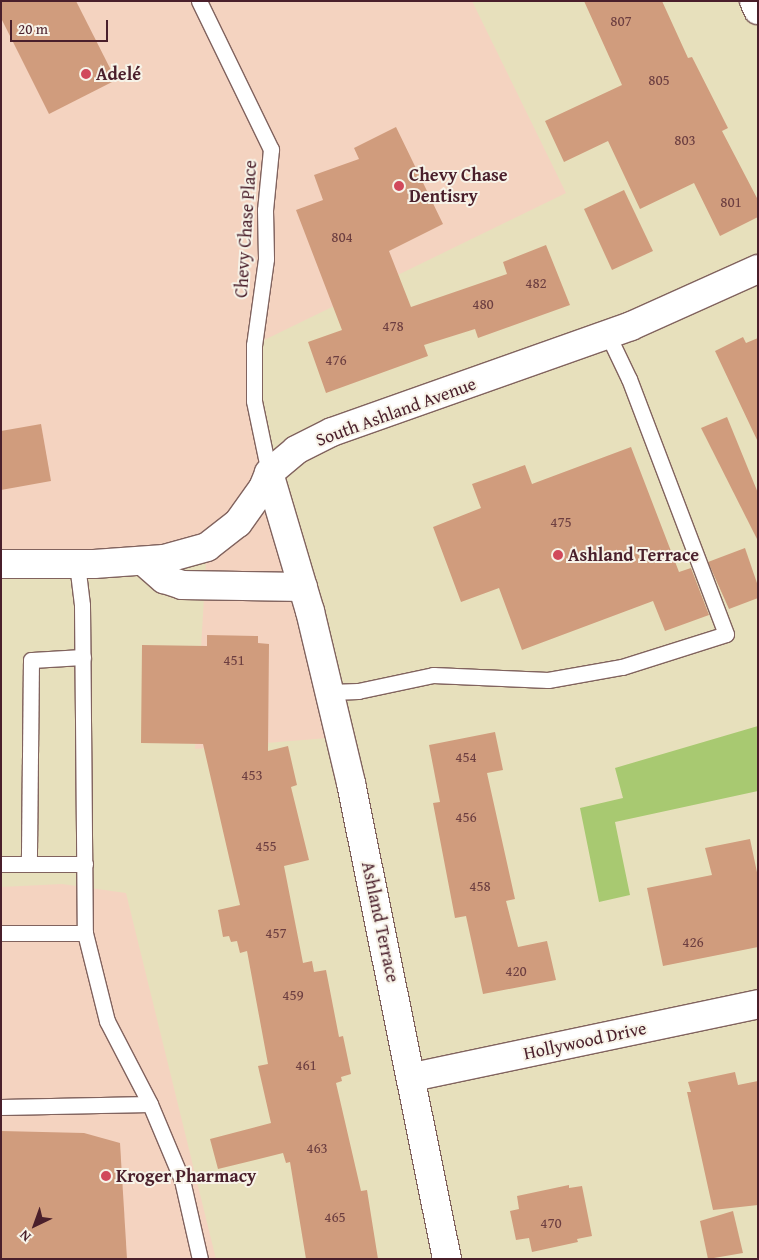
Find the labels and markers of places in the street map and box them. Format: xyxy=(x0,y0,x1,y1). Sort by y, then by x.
place label: Adelé xyxy=(96,63,141,85)
marker: Adelé xyxy=(80,68,92,80)
place label: Chevy Chase Dentisry xyxy=(409,165,508,208)
marker: Chevy Chase Dentisry xyxy=(393,180,405,192)
place label: Ashland Terrace xyxy=(568,544,699,566)
marker: Ashland Terrace xyxy=(552,549,564,561)
place label: Kroger Pharmacy xyxy=(116,1165,256,1187)
marker: Kroger Pharmacy xyxy=(100,1170,112,1182)

